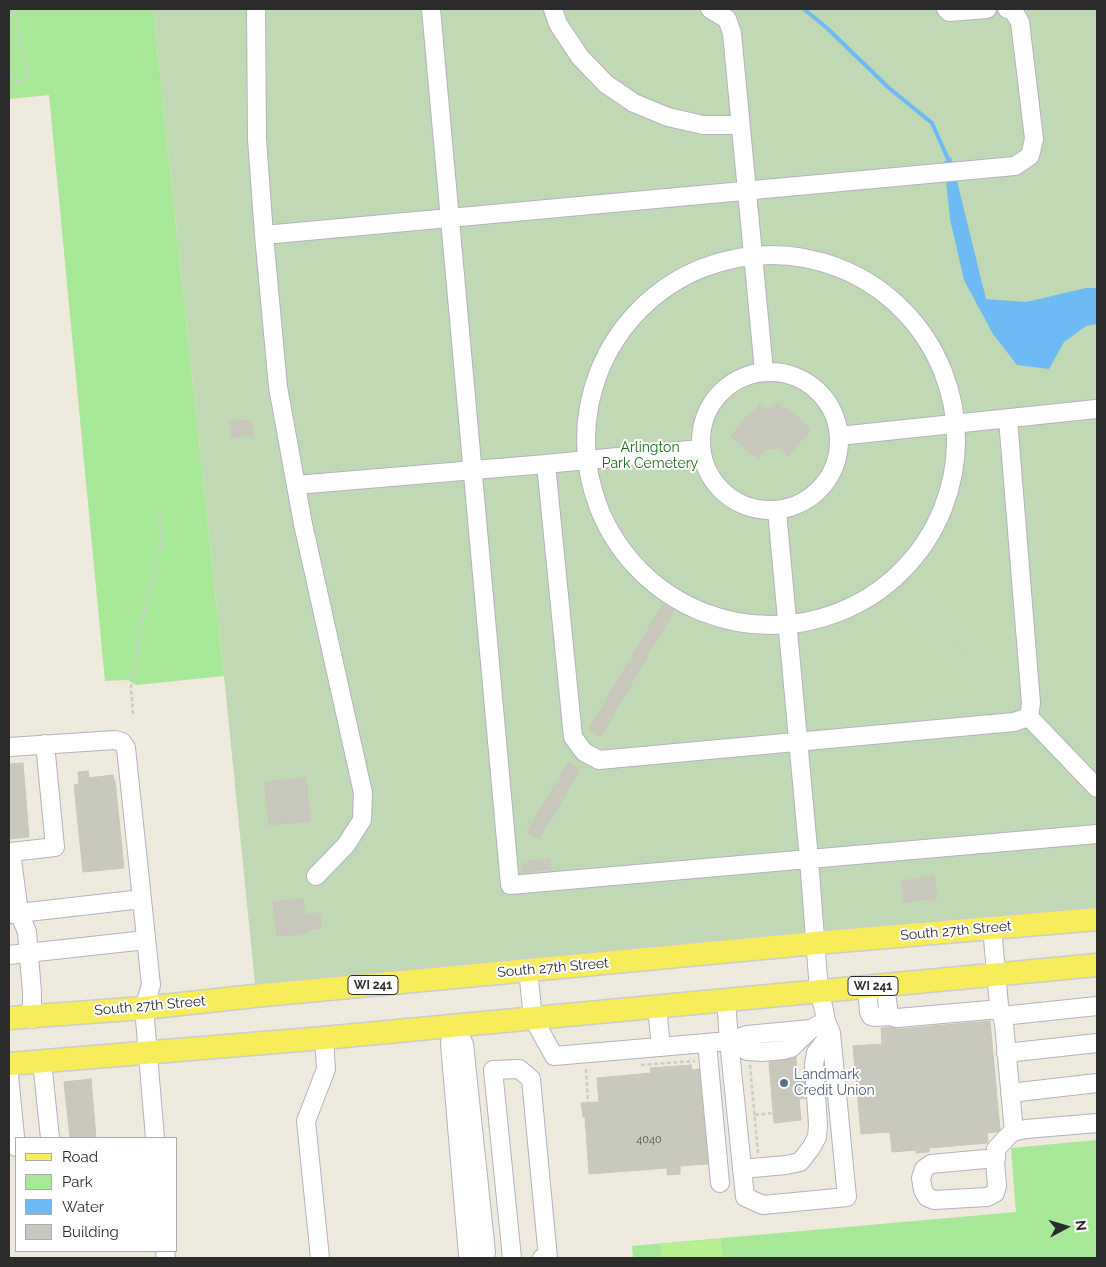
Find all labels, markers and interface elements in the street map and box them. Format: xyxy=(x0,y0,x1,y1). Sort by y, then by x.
park label: Arlington Park Cemetery xyxy=(602,440,698,472)
street label: South 27th Street xyxy=(900,918,1012,944)
street label: South 27th Street xyxy=(497,955,609,981)
road number: WI 241 xyxy=(348,976,398,994)
road number: WI 241 xyxy=(848,976,898,996)
street label: South 27th Street xyxy=(94,993,206,1019)
place label: Landmark Credit Union xyxy=(794,1067,875,1100)
marker: Landmark Credit Union xyxy=(778,1077,790,1089)
house number: 4040 xyxy=(636,1133,662,1147)
legend xyxy=(15,1137,178,1252)
text: Road xyxy=(62,1148,98,1166)
text: Park xyxy=(62,1173,93,1191)
text: Water xyxy=(62,1198,104,1216)
north arrow xyxy=(1041,1202,1091,1252)
text: N xyxy=(1072,1219,1089,1232)
text: Building xyxy=(62,1223,119,1241)

